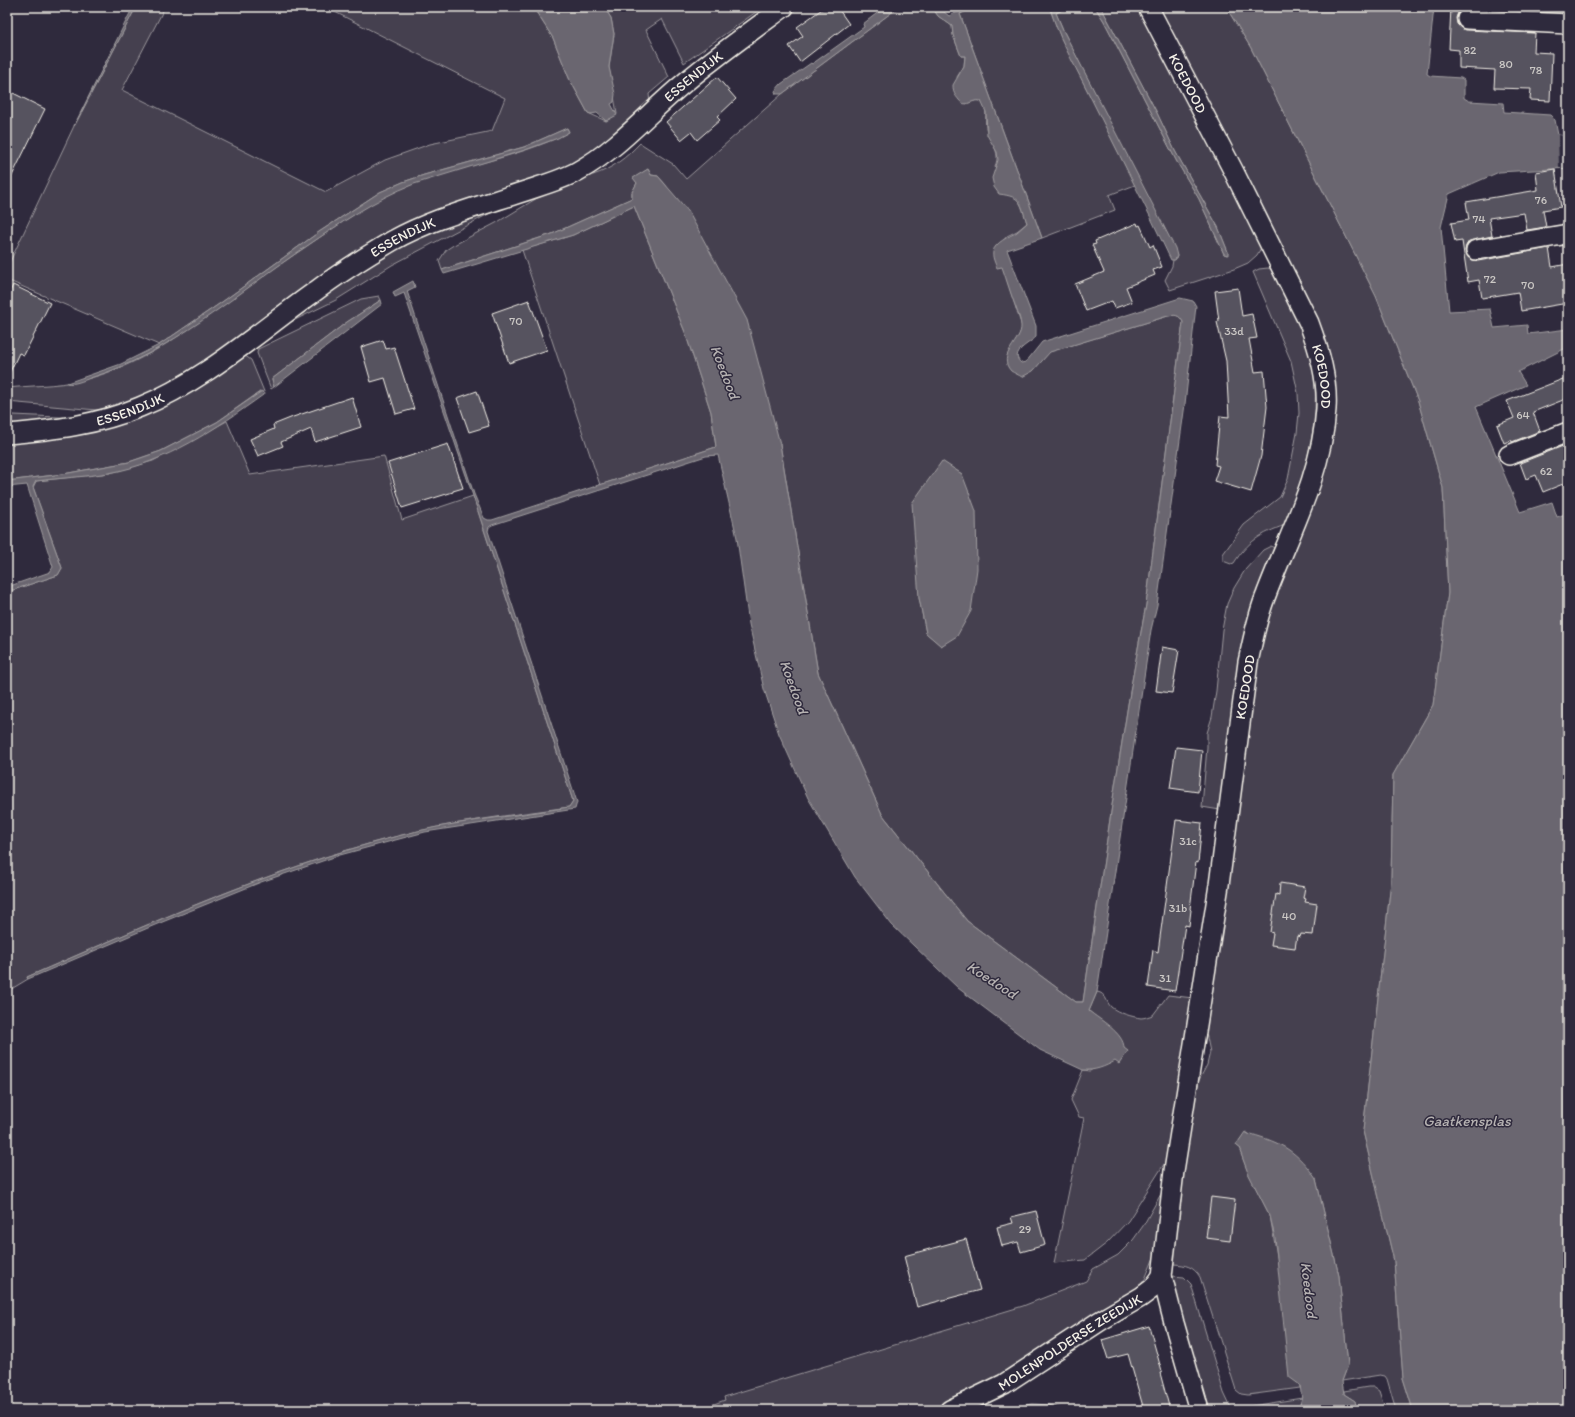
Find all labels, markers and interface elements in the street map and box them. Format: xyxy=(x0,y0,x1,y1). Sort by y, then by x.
house number: 82 xyxy=(1464,43,1477,57)
street label: ESSENDIJK xyxy=(661,48,726,106)
street label: KOEDOOD xyxy=(1165,51,1210,116)
house number: 80 xyxy=(1499,57,1513,71)
house number: 78 xyxy=(1530,63,1543,77)
house number: 76 xyxy=(1535,193,1547,207)
house number: 74 xyxy=(1472,212,1486,226)
street label: ESSENDIJK xyxy=(367,214,438,261)
house number: 72 xyxy=(1484,272,1497,286)
house number: 70 xyxy=(1521,278,1535,292)
house number: 70 xyxy=(509,314,523,328)
house number: 33d xyxy=(1224,324,1244,338)
street label: KOEDOOD xyxy=(1308,342,1334,409)
water label: Koedood xyxy=(707,343,744,403)
street label: ESSENDIJK xyxy=(95,389,167,430)
house number: 64 xyxy=(1516,408,1530,422)
house number: 62 xyxy=(1540,464,1553,478)
street label: KOEDOOD xyxy=(1232,654,1259,721)
water label: Koedood xyxy=(776,658,813,718)
house number: 31c xyxy=(1179,834,1197,848)
house number: 31b xyxy=(1169,901,1187,915)
house number: 40 xyxy=(1282,909,1296,923)
water label: Koedood xyxy=(964,957,1022,1004)
house number: 31 xyxy=(1159,971,1171,985)
water label: Gaatkensplas xyxy=(1423,1112,1512,1130)
house number: 29 xyxy=(1019,1222,1031,1236)
water label: Koedood xyxy=(1297,1261,1322,1321)
street label: MOLENPOLDERSE ZEEDIJK xyxy=(995,1290,1145,1394)

